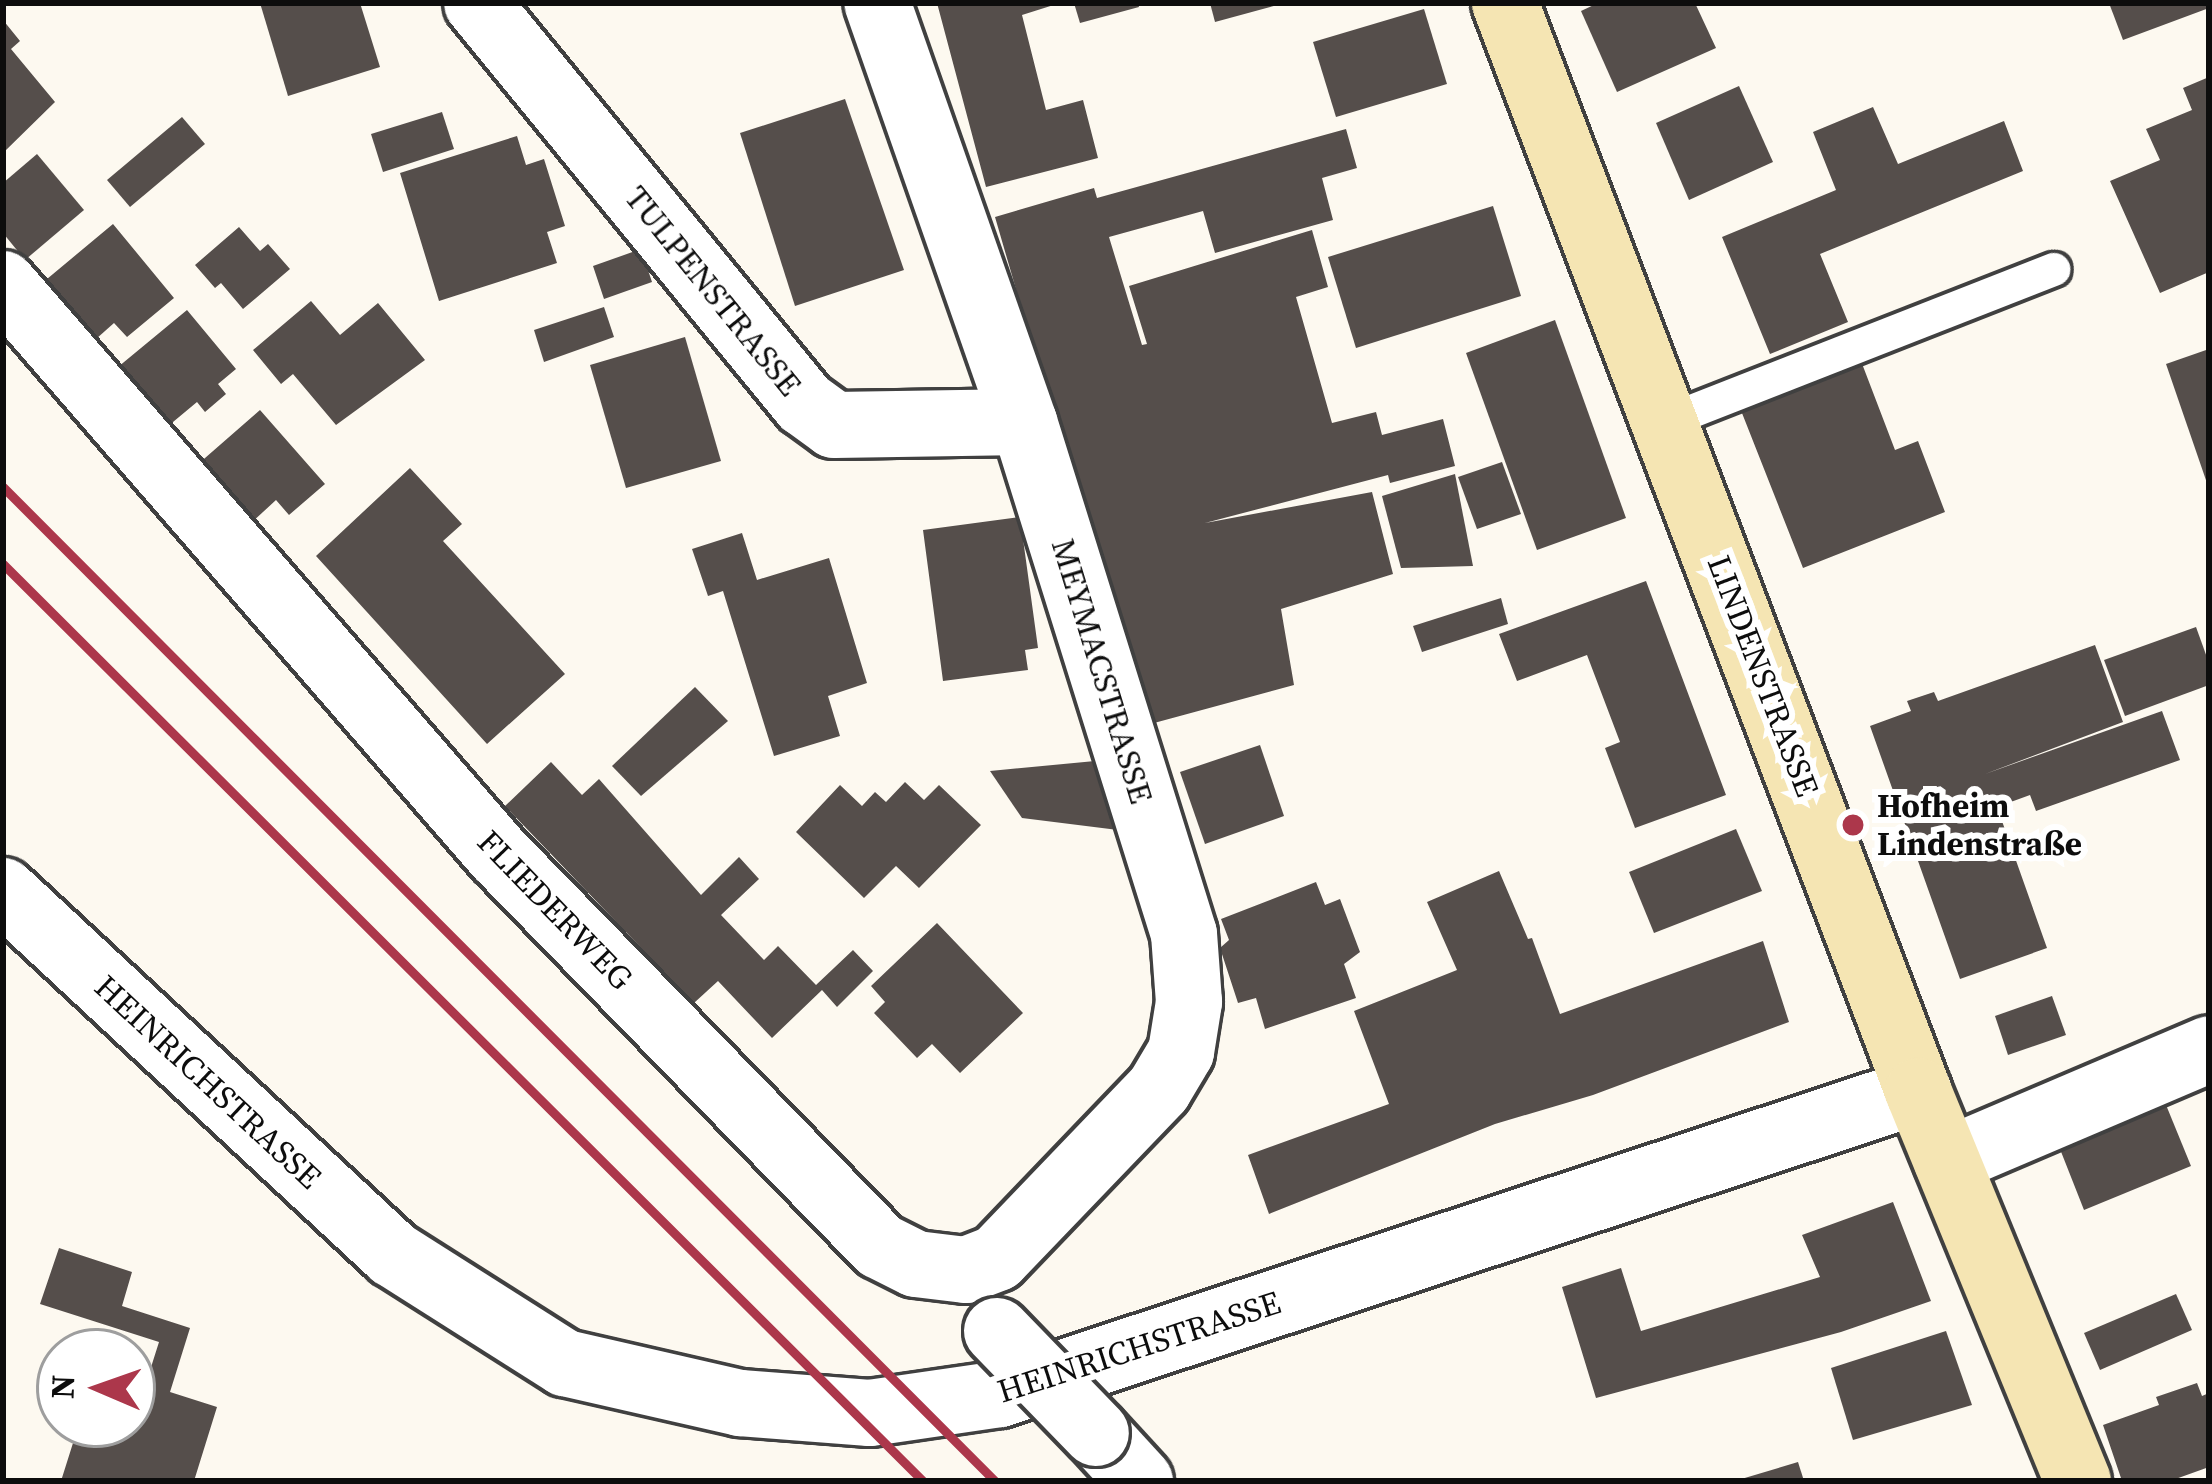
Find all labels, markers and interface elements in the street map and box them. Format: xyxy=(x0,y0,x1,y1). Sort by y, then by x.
street label: TULPENSTRASSE xyxy=(616,178,810,404)
street label: MEYMACSTRASSE xyxy=(1043,534,1161,808)
street label: LINDENSTRASSE xyxy=(1699,550,1827,802)
place label: Hofheim Lindenstraße xyxy=(1877,786,2082,864)
marker: Hofheim Lindenstraße xyxy=(1840,812,1866,838)
street label: FLIEDERWEG xyxy=(469,822,641,998)
street label: HEINRICHSTRASSE xyxy=(87,967,329,1197)
street label: HEINRICHSTRASSE xyxy=(993,1283,1285,1411)
north arrow xyxy=(36,1328,156,1448)
text: N xyxy=(40,1374,85,1400)

